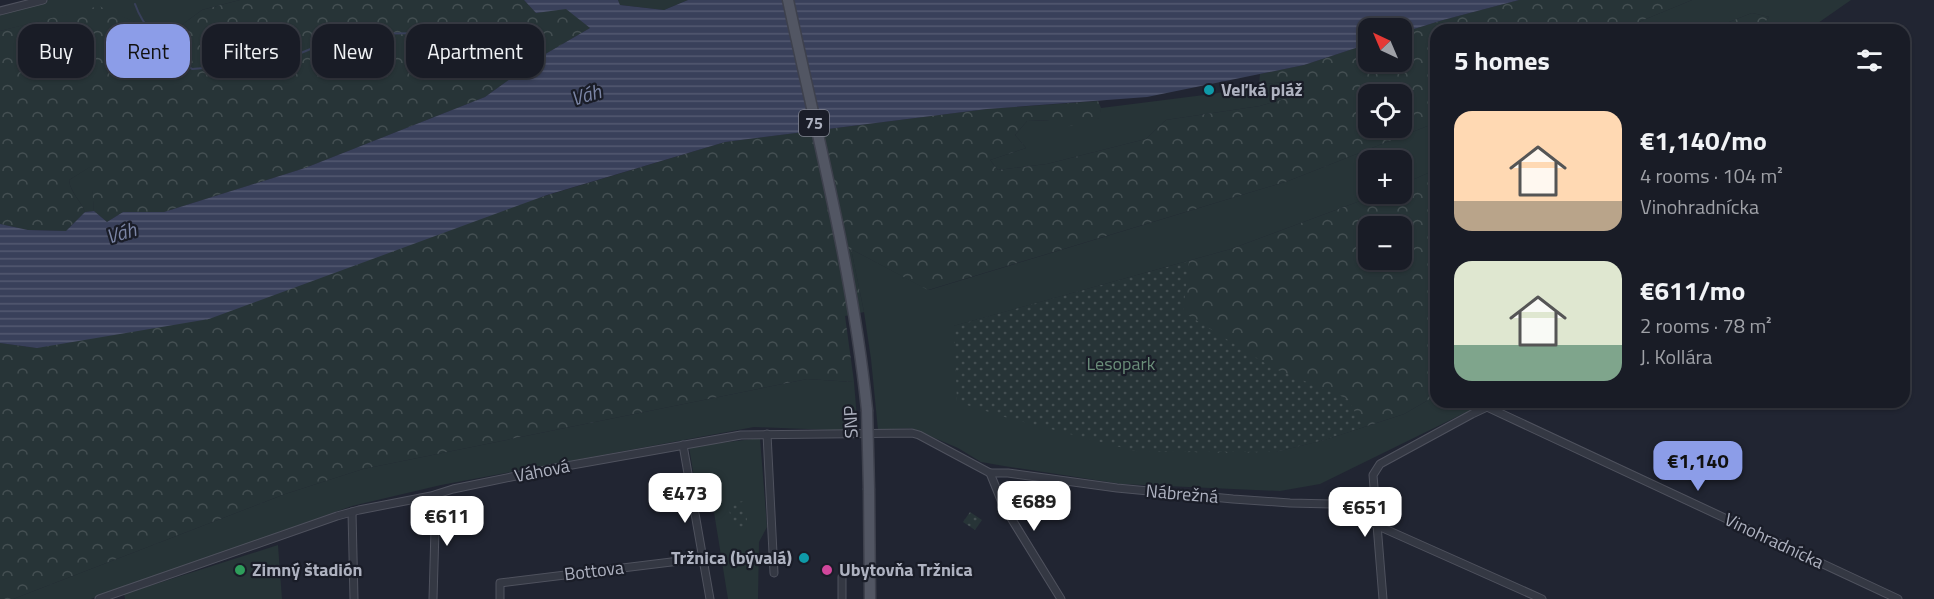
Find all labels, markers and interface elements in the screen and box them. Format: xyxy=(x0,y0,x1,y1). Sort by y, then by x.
north arrow xyxy=(1358,18,1412,72)
map controls xyxy=(1358,18,1412,270)
chip: Buy xyxy=(18,24,94,78)
chip: Rent xyxy=(106,24,190,78)
chip: Filters xyxy=(202,24,300,78)
chip: New xyxy=(312,24,394,78)
chip: Apartment xyxy=(406,24,544,78)
text: 5 homes xyxy=(1454,41,1550,80)
icon: filters xyxy=(1853,44,1886,77)
water label: Váh xyxy=(567,75,606,114)
place label: Veľká pláž xyxy=(1221,76,1303,103)
marker: Veľká pláž xyxy=(1202,83,1216,97)
button: locate xyxy=(1358,84,1412,138)
road number: 75 xyxy=(799,110,829,136)
text: €1,140/mo xyxy=(1640,121,1767,160)
icon: home xyxy=(1502,135,1574,207)
button: + xyxy=(1358,150,1412,204)
text: 4 rooms · 104 m² xyxy=(1640,160,1783,191)
text: Vinohradnícka xyxy=(1640,191,1759,222)
water label: Váh xyxy=(102,213,141,252)
button: − xyxy=(1358,216,1412,270)
text: €611/mo xyxy=(1640,271,1745,310)
icon: home xyxy=(1502,285,1574,357)
text: 2 rooms · 78 m² xyxy=(1640,310,1772,341)
text: J. Kollára xyxy=(1640,341,1712,372)
park label: Lesopark xyxy=(1087,350,1156,377)
street label: SNP xyxy=(836,405,865,439)
pin: €1,140 xyxy=(1649,441,1747,492)
text: €1,140 xyxy=(1667,445,1729,476)
street label: Váhová xyxy=(512,452,572,489)
pin: €473 xyxy=(649,473,721,524)
text: €473 xyxy=(663,477,707,508)
street label: Nábrežná xyxy=(1145,477,1219,510)
pin: €689 xyxy=(998,481,1070,532)
text: €689 xyxy=(1012,485,1056,516)
pin: €651 xyxy=(1329,487,1401,538)
text: €651 xyxy=(1343,491,1387,522)
pin: €611 xyxy=(411,496,483,547)
text: €611 xyxy=(425,500,469,531)
street label: Vinohradnícka xyxy=(1720,506,1828,575)
place label: Tržnica (bývalá) xyxy=(671,544,792,571)
marker: Tržnica (bývalá) xyxy=(797,551,811,565)
street label: Bottova xyxy=(563,553,625,588)
place label: Zimný štadión xyxy=(252,556,362,583)
place label: Ubytovňa Tržnica xyxy=(839,556,973,583)
marker: Zimný štadión xyxy=(233,563,247,577)
marker: Ubytovňa Tržnica xyxy=(820,563,834,577)

